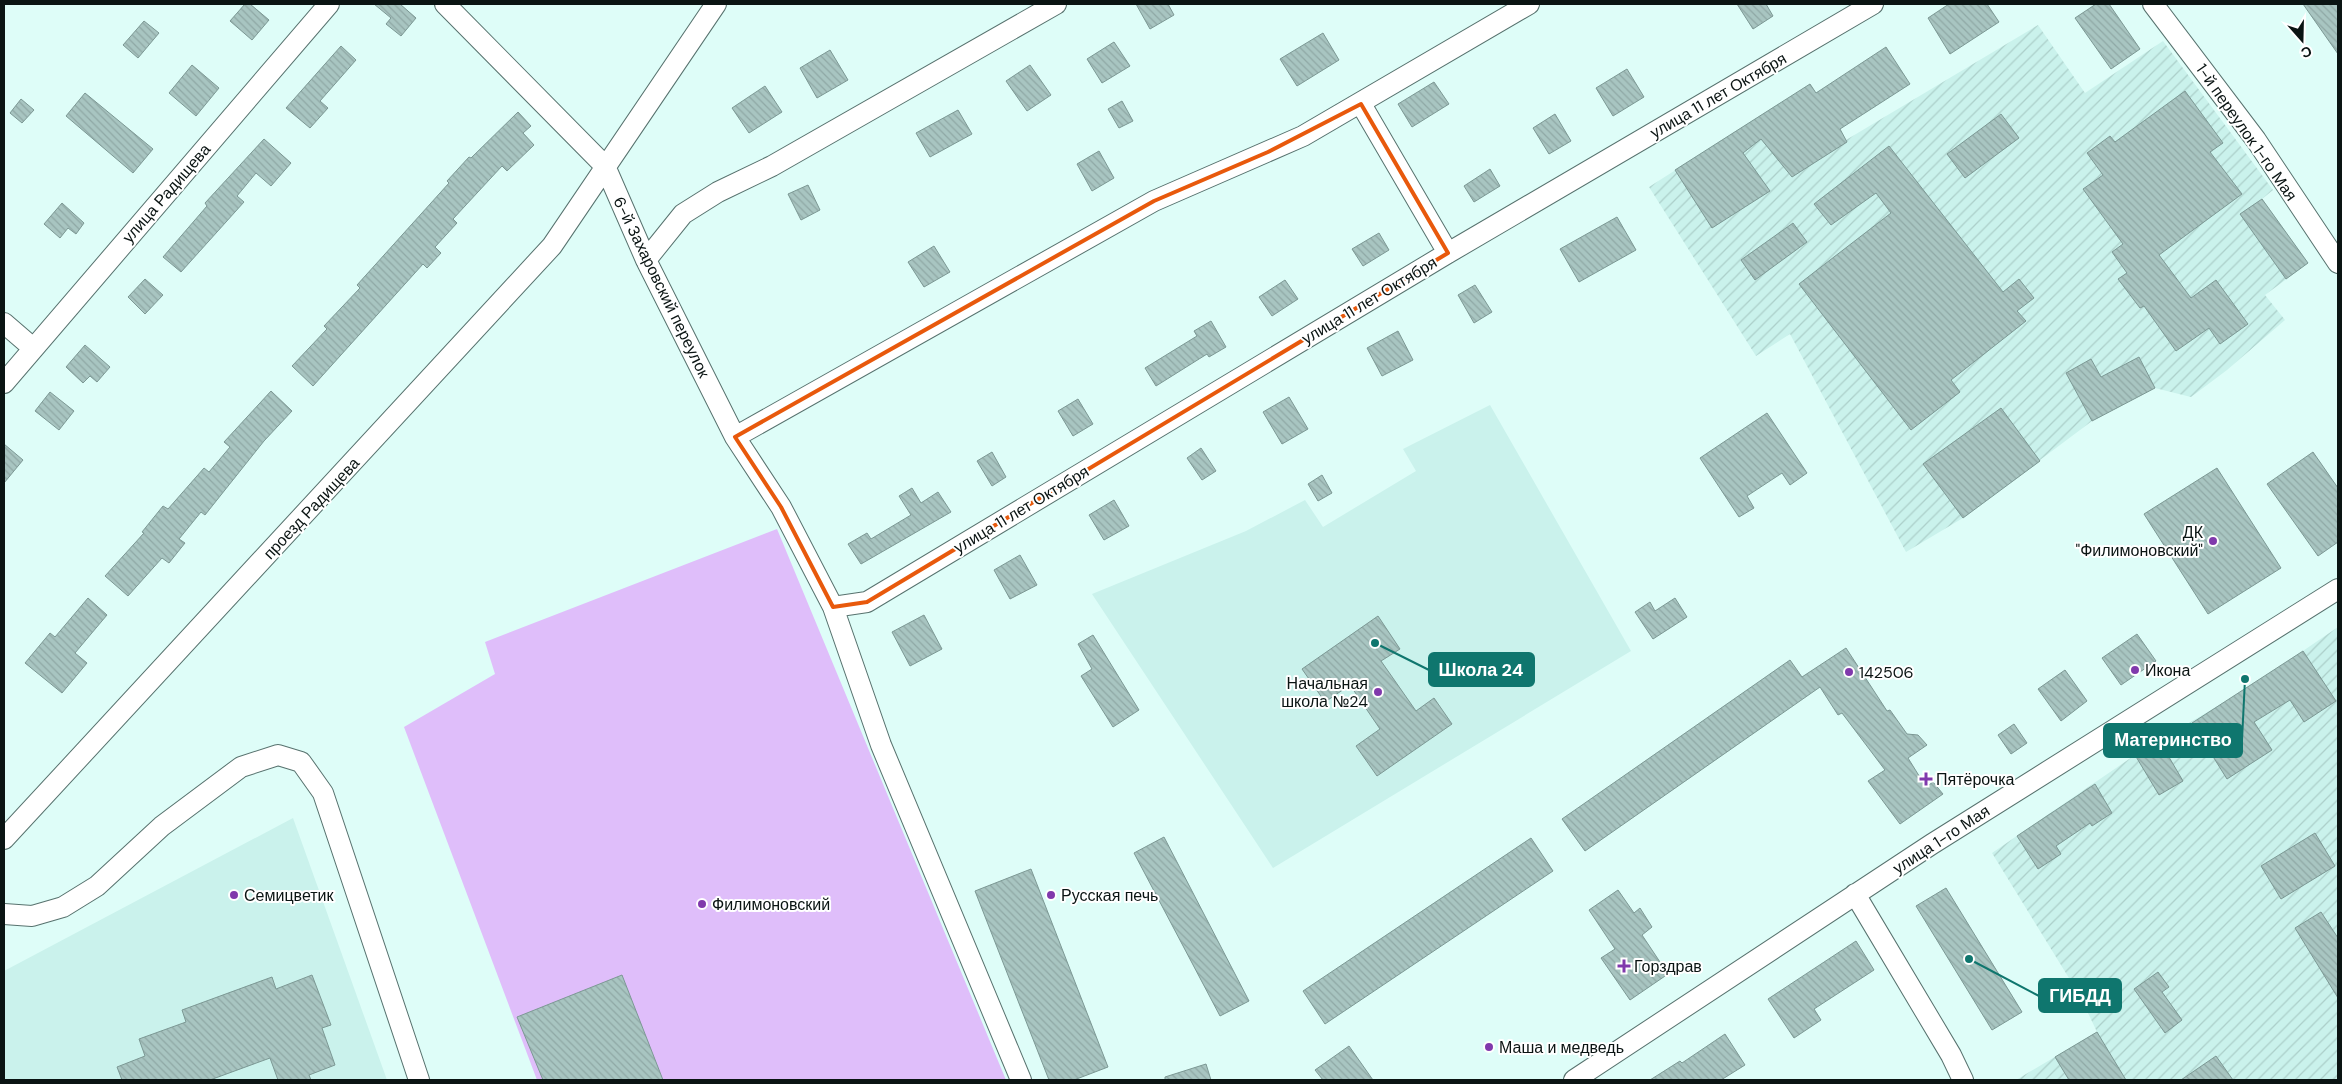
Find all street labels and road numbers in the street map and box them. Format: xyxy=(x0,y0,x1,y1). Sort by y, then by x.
street label: улица 11 лет Октября xyxy=(1646,48,1790,143)
street label: 1-й переулок 1-го Мая xyxy=(2191,60,2302,205)
street label: улица Радищева xyxy=(118,139,215,247)
street label: 6-й Захаровский переулок xyxy=(609,193,715,382)
street label: улица 11 лет Октября xyxy=(1298,252,1441,349)
street label: проезд Радищева xyxy=(259,453,364,564)
street label: улица 11 лет Октября xyxy=(950,461,1093,558)
street label: улица 1-го Мая xyxy=(1889,800,1994,879)

